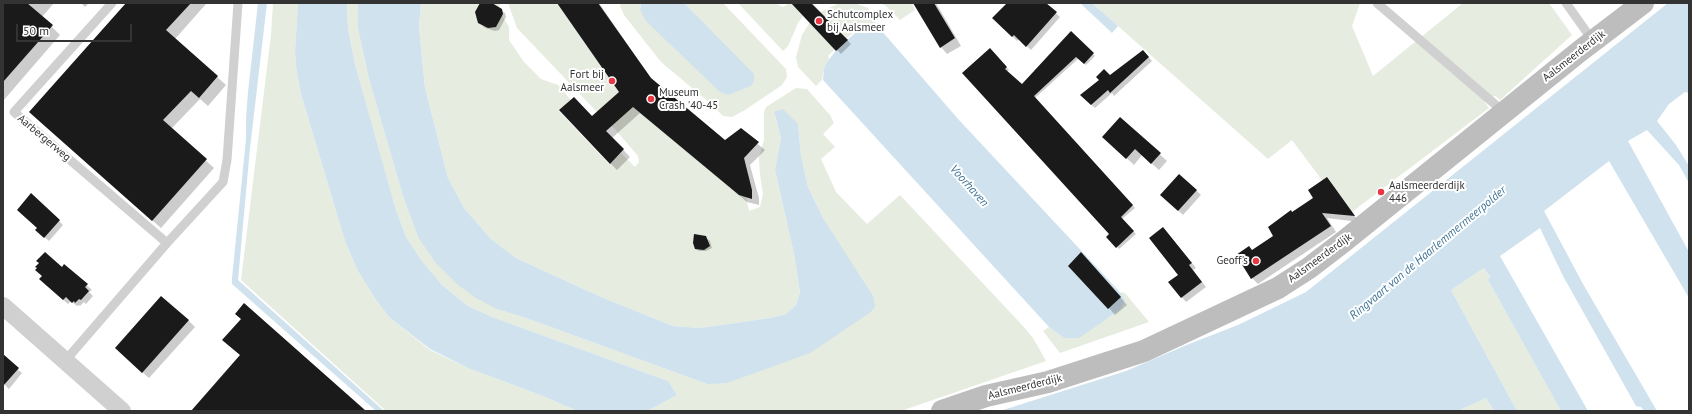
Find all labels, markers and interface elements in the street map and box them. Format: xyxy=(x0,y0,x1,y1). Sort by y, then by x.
place label: Schutcomplex bij Aalsmeer xyxy=(827,8,893,34)
scale bar xyxy=(18,16,134,42)
marker: Schutcomplex bij Aalsmeer xyxy=(814,16,824,26)
text: 50 m xyxy=(23,23,49,38)
street label: Aalsmeerderdijk xyxy=(1540,27,1608,85)
place label: Fort bij Aalsmeer xyxy=(561,68,604,94)
marker: Fort bij Aalsmeer xyxy=(607,76,617,86)
place label: Museum Crash '40-45 xyxy=(659,86,718,112)
marker: Museum Crash '40-45 xyxy=(646,94,656,104)
street label: Aarbergerweg xyxy=(15,112,73,164)
water label: Voorhaven xyxy=(947,162,991,210)
place label: Aalsmeerderdijk 446 xyxy=(1389,179,1465,205)
water label: Ringvaart van de Haarlemmermeerpolder xyxy=(1347,183,1509,323)
marker: Aalsmeerderdijk 446 xyxy=(1376,187,1386,197)
street label: Aalsmeerderdijk xyxy=(1285,230,1355,286)
place label: Geoff's xyxy=(1216,254,1248,268)
marker: Geoff's xyxy=(1251,256,1261,266)
street label: Aalsmeerderdijk xyxy=(987,371,1063,403)

